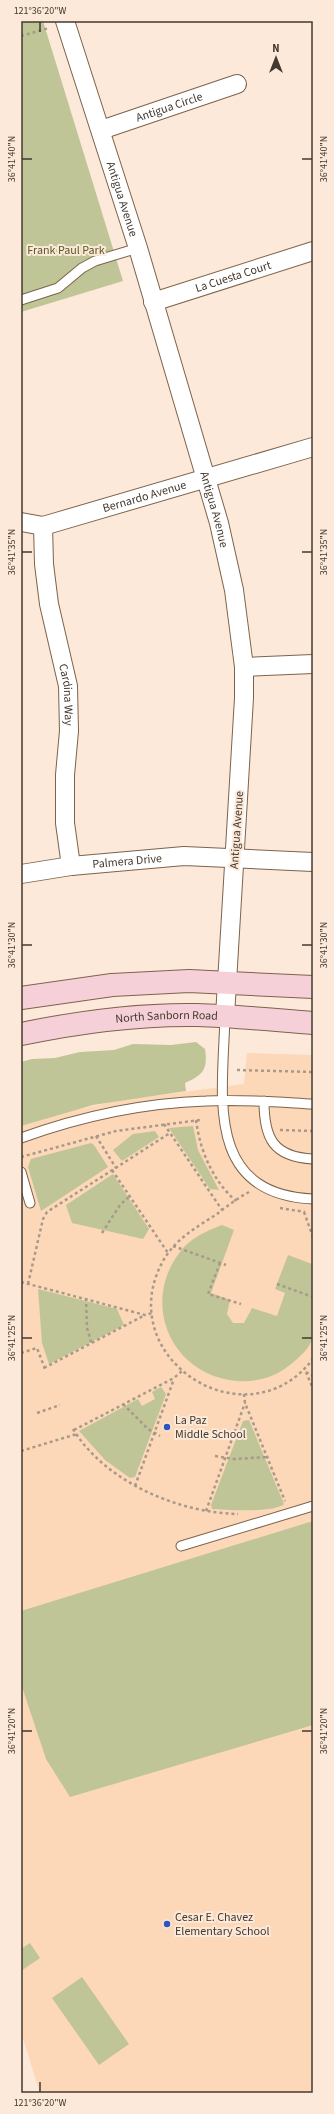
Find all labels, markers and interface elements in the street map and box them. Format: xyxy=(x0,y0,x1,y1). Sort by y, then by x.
text: 121°36'20"W xyxy=(14,4,66,18)
north arrow xyxy=(256,38,296,78)
text: N xyxy=(272,41,280,56)
street label: Antigua Circle xyxy=(134,88,205,126)
text: 36°41'40"N xyxy=(5,136,19,182)
text: 36°41'40"N xyxy=(317,136,331,182)
street label: Antigua Avenue xyxy=(102,159,142,239)
park label: Frank Paul Park xyxy=(27,242,105,259)
street label: La Cuesta Court xyxy=(193,256,273,297)
street label: Antigua Avenue xyxy=(196,470,233,549)
street label: Bernardo Avenue xyxy=(100,476,188,517)
text: 36°41'35"N xyxy=(5,529,19,575)
text: 36°41'35"N xyxy=(317,529,331,575)
street label: Cardina Way xyxy=(55,662,77,726)
street label: Antigua Avenue xyxy=(226,790,248,870)
street label: Palmera Drive xyxy=(92,849,163,873)
text: 36°41'30"N xyxy=(5,922,19,968)
text: 36°41'30"N xyxy=(317,922,331,968)
street label: North Sanborn Road xyxy=(115,1006,218,1027)
text: 36°41'25"N xyxy=(5,1315,19,1361)
text: 36°41'25"N xyxy=(317,1315,331,1361)
place label: La Paz Middle School xyxy=(175,1412,246,1443)
marker: La Paz Middle School xyxy=(162,1422,172,1432)
text: 36°41'20"N xyxy=(5,1708,19,1754)
text: 36°41'20"N xyxy=(317,1708,331,1754)
place label: Cesar E. Chavez Elementary School xyxy=(175,1909,270,1940)
marker: Cesar E. Chavez Elementary School xyxy=(162,1919,172,1929)
text: 121°36'20"W xyxy=(14,2096,66,2110)

